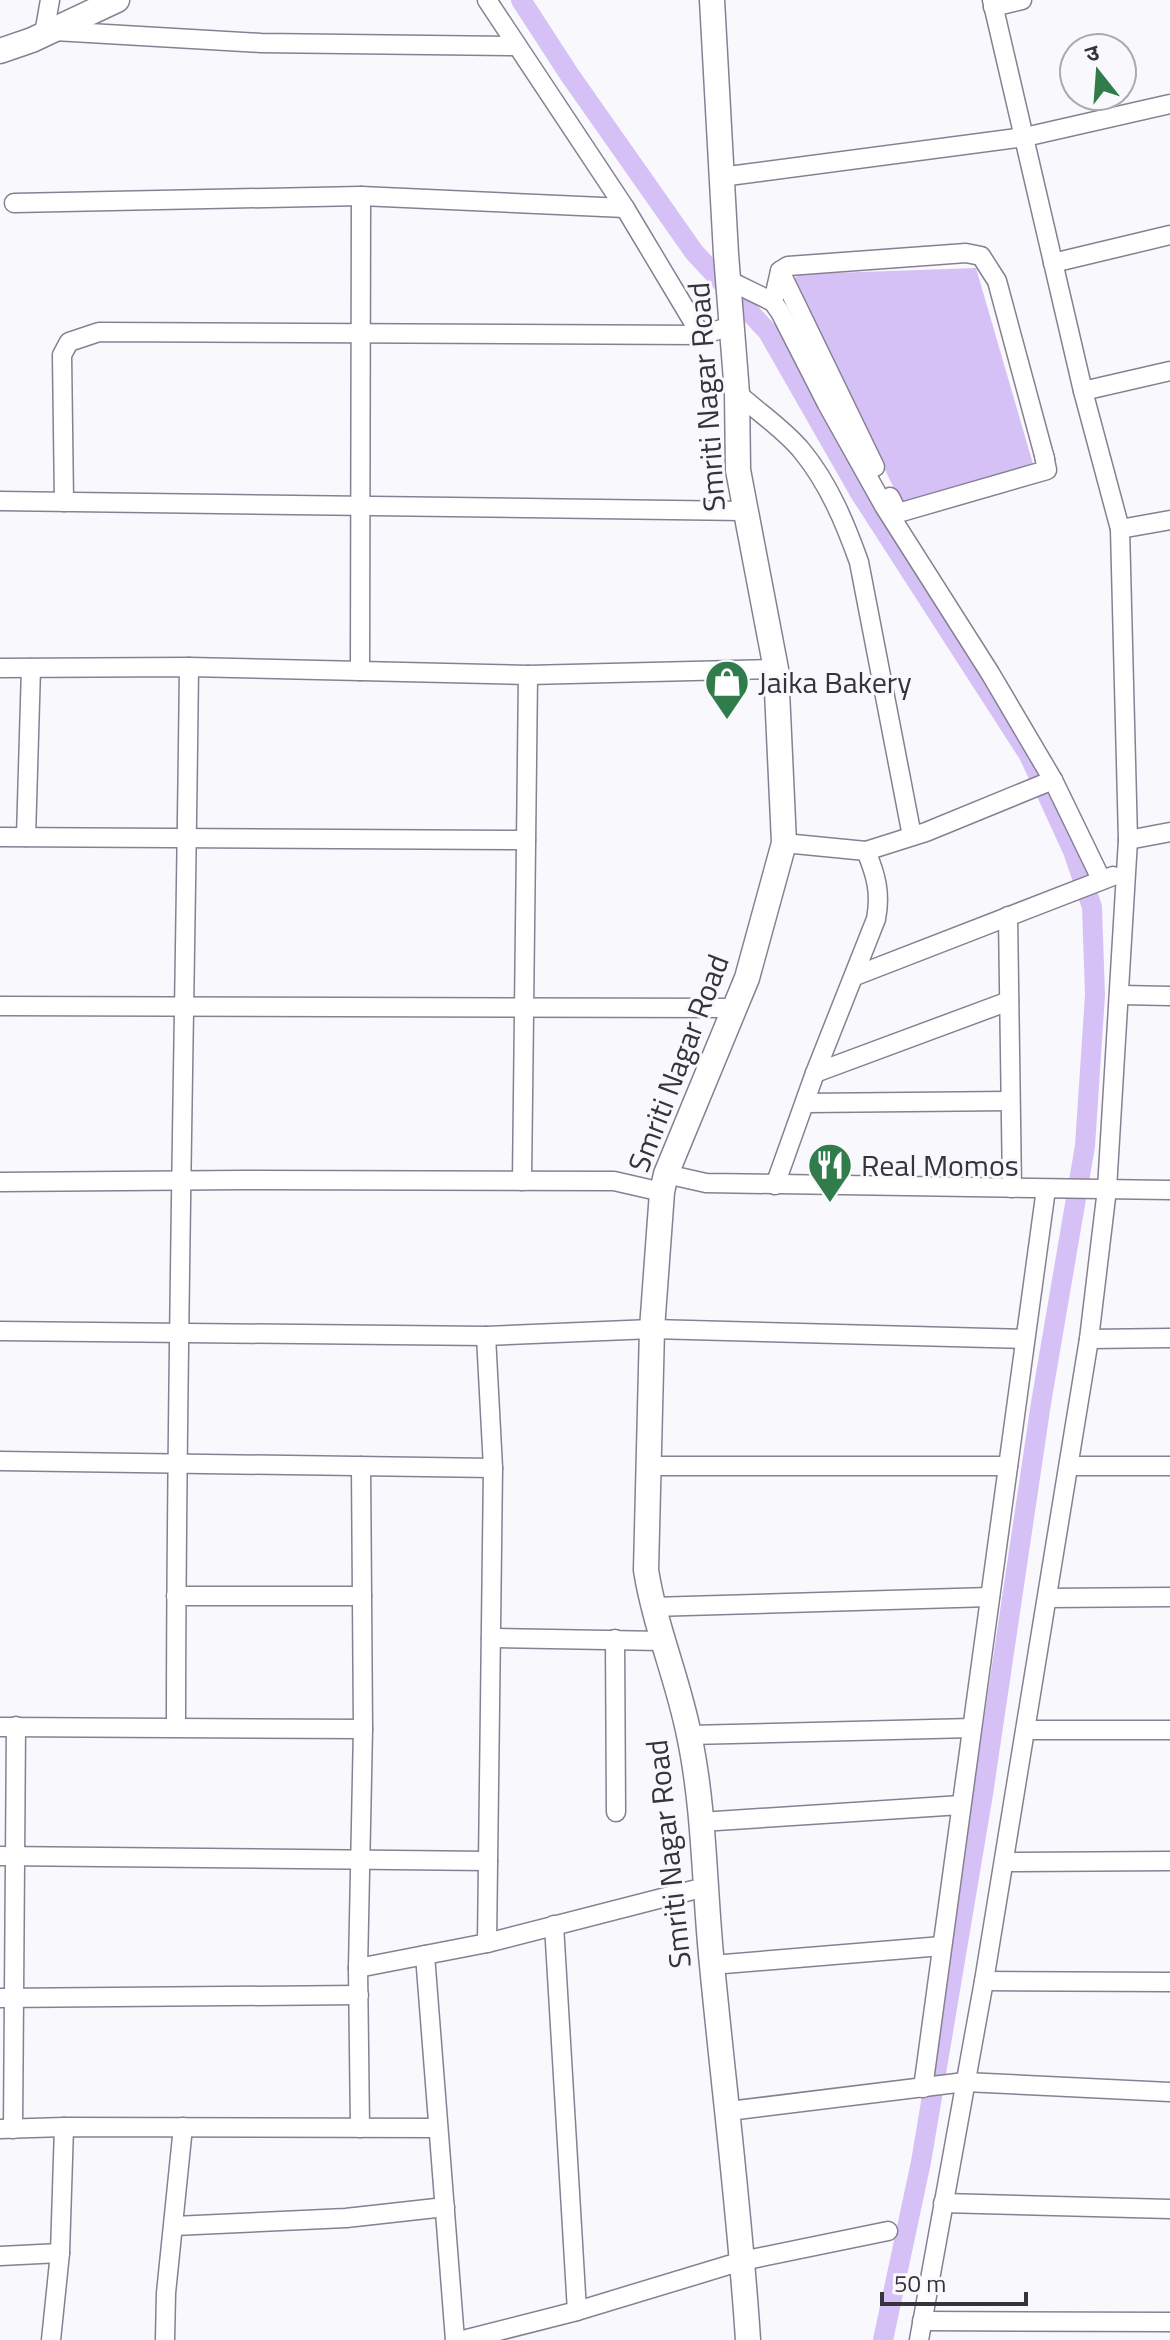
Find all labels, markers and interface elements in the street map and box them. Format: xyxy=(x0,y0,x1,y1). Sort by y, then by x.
north arrow xyxy=(1058,32,1138,112)
text: उ xyxy=(1081,34,1104,71)
street label: Smriti Nagar Road xyxy=(675,281,737,513)
shop icon: Jaika Bakery xyxy=(703,658,751,721)
place label: Jaika Bakery xyxy=(758,659,912,705)
street label: Smriti Nagar Road xyxy=(615,948,741,1178)
restaurant icon: Real Momos xyxy=(806,1141,854,1204)
place label: Real Momos xyxy=(861,1142,1019,1188)
street label: Smriti Nagar Road xyxy=(633,1737,703,1971)
scale bar xyxy=(882,2256,1026,2306)
text: 50 m xyxy=(894,2265,946,2301)

